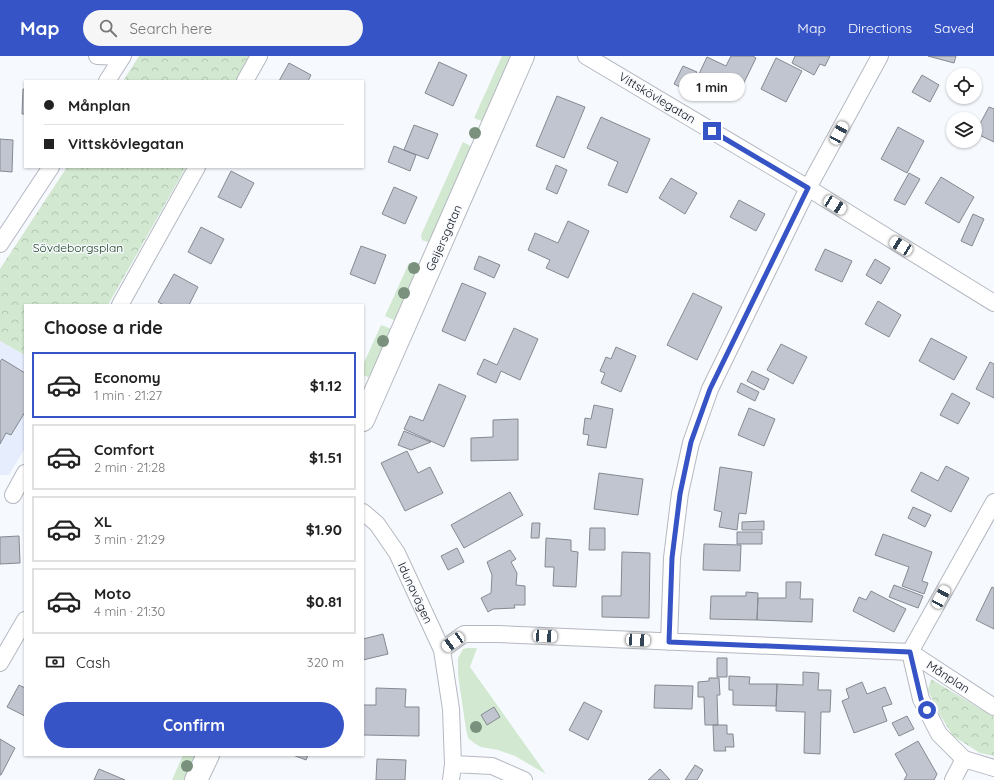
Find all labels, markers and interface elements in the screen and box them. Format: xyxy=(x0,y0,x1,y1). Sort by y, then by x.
search box xyxy=(83,10,363,46)
text: Map xyxy=(20,16,59,40)
icon: search xyxy=(97,17,119,39)
text: Search here xyxy=(129,19,212,38)
text: Map xyxy=(797,19,826,37)
text: Directions xyxy=(848,19,912,37)
text: Saved xyxy=(934,19,974,37)
map controls xyxy=(946,68,982,148)
button: locate xyxy=(946,68,982,104)
street label: Vittskövlegatan xyxy=(616,69,698,126)
callout: 1 min xyxy=(679,73,745,101)
text: 1 min xyxy=(696,79,728,95)
text: Månplan xyxy=(68,96,130,115)
button: layers xyxy=(946,112,982,148)
car xyxy=(828,120,850,146)
route end xyxy=(703,122,721,140)
text: Vittskövlegatan xyxy=(68,134,184,153)
car xyxy=(822,194,848,216)
street label: Geijersgatan xyxy=(422,202,465,273)
car xyxy=(888,235,914,257)
park label: Sövdeborgsplan xyxy=(33,240,123,255)
text: Choose a ride xyxy=(44,316,163,339)
icon: car xyxy=(46,367,82,403)
text: Economy xyxy=(94,368,161,387)
text: $1.12 xyxy=(310,376,342,395)
text: 1 min · 21:27 xyxy=(94,387,162,403)
icon: car xyxy=(46,439,82,475)
text: Comfort xyxy=(94,440,155,459)
text: $1.51 xyxy=(309,448,342,467)
text: 2 min · 21:28 xyxy=(94,459,165,475)
icon: car xyxy=(46,511,82,547)
text: XL xyxy=(94,512,112,531)
text: $1.90 xyxy=(306,520,342,539)
text: 3 min · 21:29 xyxy=(94,531,165,547)
street label: Idunavägen xyxy=(395,560,436,626)
icon: car xyxy=(46,583,82,619)
text: Moto xyxy=(94,584,131,603)
car xyxy=(930,584,952,610)
text: $0.81 xyxy=(306,592,342,611)
text: 4 min · 21:30 xyxy=(94,603,165,619)
car xyxy=(533,629,557,643)
car xyxy=(440,630,466,654)
car xyxy=(626,633,650,647)
icon: cash xyxy=(44,651,66,673)
text: Cash xyxy=(76,653,110,672)
text: 320 m xyxy=(307,654,344,670)
street label: Månplan xyxy=(924,657,973,696)
route start xyxy=(918,701,936,719)
button: Confirm xyxy=(44,702,344,748)

